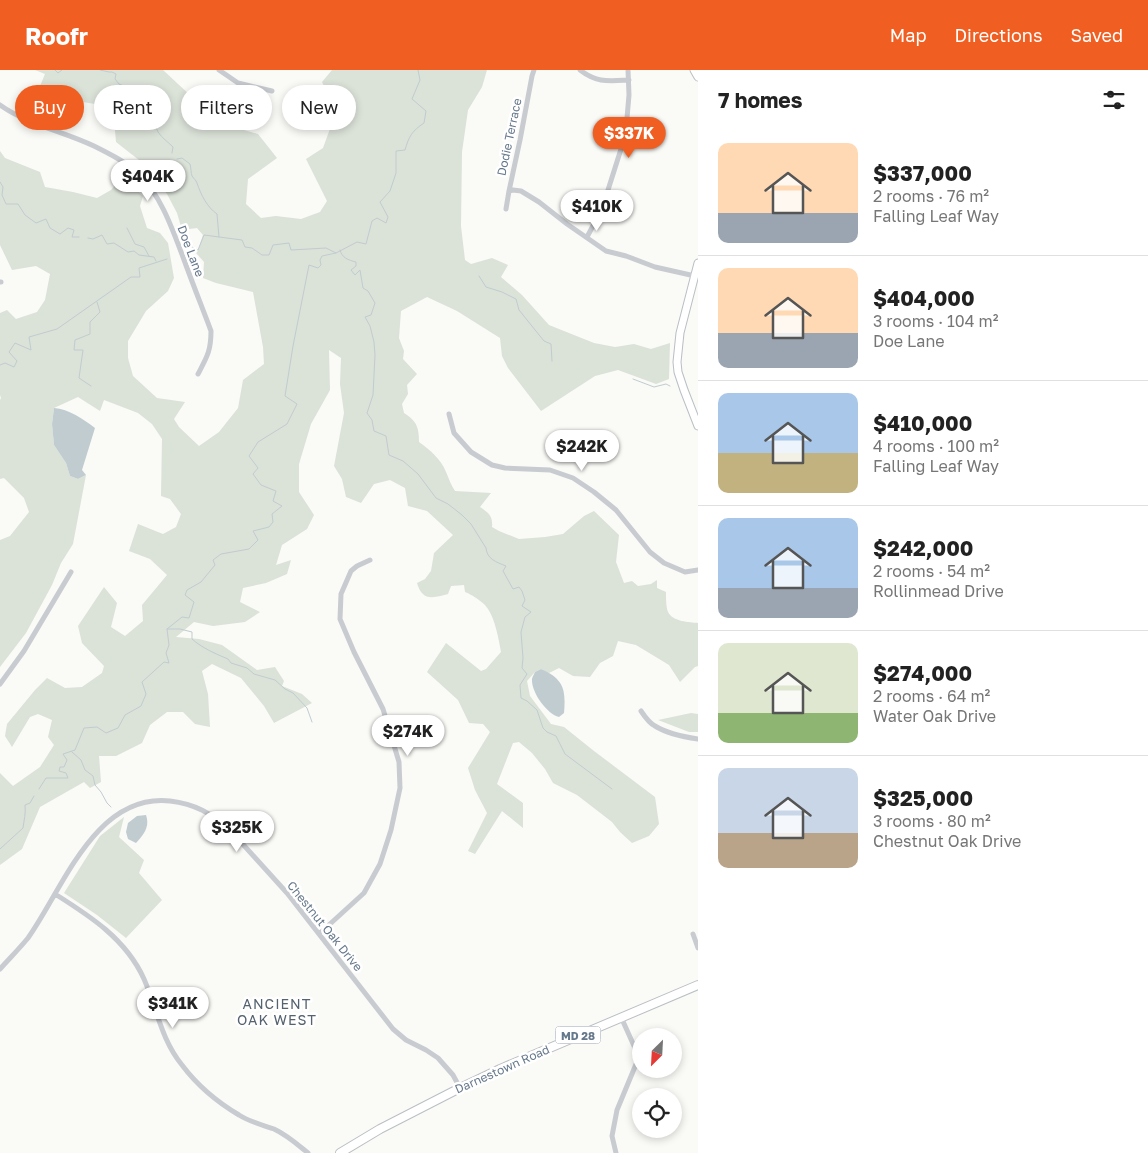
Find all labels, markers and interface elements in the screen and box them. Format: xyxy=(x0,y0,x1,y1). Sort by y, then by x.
text: Roofr xyxy=(25,21,88,50)
text: Map xyxy=(890,24,926,46)
text: Directions xyxy=(954,24,1042,46)
text: Saved xyxy=(1070,24,1123,46)
chip: Buy xyxy=(15,85,84,130)
chip: Rent xyxy=(94,85,171,130)
chip: Filters xyxy=(181,85,272,130)
chip: New xyxy=(282,85,356,130)
icon: filters xyxy=(1100,86,1128,114)
text: 7 homes xyxy=(718,87,803,113)
street label: Dodie Terrace xyxy=(493,97,525,177)
pin: $337K xyxy=(594,116,664,159)
text: $337K xyxy=(604,123,654,143)
pin: $404K xyxy=(113,160,183,202)
text: $337,000 xyxy=(873,160,972,186)
icon: home xyxy=(758,163,818,223)
text: $404K xyxy=(122,166,174,186)
text: 2 rooms · 76 m² xyxy=(873,186,989,206)
pin: $410K xyxy=(562,190,632,232)
text: $410K xyxy=(572,196,622,216)
text: Falling Leaf Way xyxy=(873,206,999,226)
street label: Doe Lane xyxy=(174,223,208,279)
text: $404,000 xyxy=(873,285,975,311)
icon: home xyxy=(758,288,818,348)
text: 3 rooms · 104 m² xyxy=(873,311,998,331)
text: Doe Lane xyxy=(873,331,945,351)
text: $410,000 xyxy=(873,410,972,436)
icon: home xyxy=(758,413,818,473)
pin: $242K xyxy=(547,430,617,472)
text: $242K xyxy=(556,436,608,456)
text: 4 rooms · 100 m² xyxy=(873,436,999,456)
text: Falling Leaf Way xyxy=(873,456,999,476)
text: $242,000 xyxy=(873,535,974,561)
icon: home xyxy=(758,538,818,598)
text: 2 rooms · 54 m² xyxy=(873,561,990,581)
text: Rollinmead Drive xyxy=(873,581,1004,601)
text: $274,000 xyxy=(873,660,972,686)
icon: home xyxy=(758,663,818,723)
text: 2 rooms · 64 m² xyxy=(873,686,990,706)
text: Water Oak Drive xyxy=(873,706,996,726)
pin: $274K xyxy=(373,714,443,757)
text: $274K xyxy=(383,721,433,741)
text: $325,000 xyxy=(873,785,973,811)
icon: home xyxy=(758,788,818,848)
pin: $325K xyxy=(202,810,272,853)
text: 3 rooms · 80 m² xyxy=(873,811,991,831)
text: $325K xyxy=(211,817,263,837)
text: Chestnut Oak Drive xyxy=(873,831,1021,851)
street label: Chestnut Oak Drive xyxy=(284,878,366,974)
pin: $341K xyxy=(138,986,208,1029)
text: $341K xyxy=(148,993,198,1013)
district label: ANCIENT OAK WEST xyxy=(237,995,317,1028)
road number: MD 28 xyxy=(556,1026,600,1044)
north arrow xyxy=(632,1028,682,1078)
map controls xyxy=(632,1028,682,1138)
street label: Darnestown Road xyxy=(452,1041,552,1097)
button: locate xyxy=(632,1088,682,1138)

